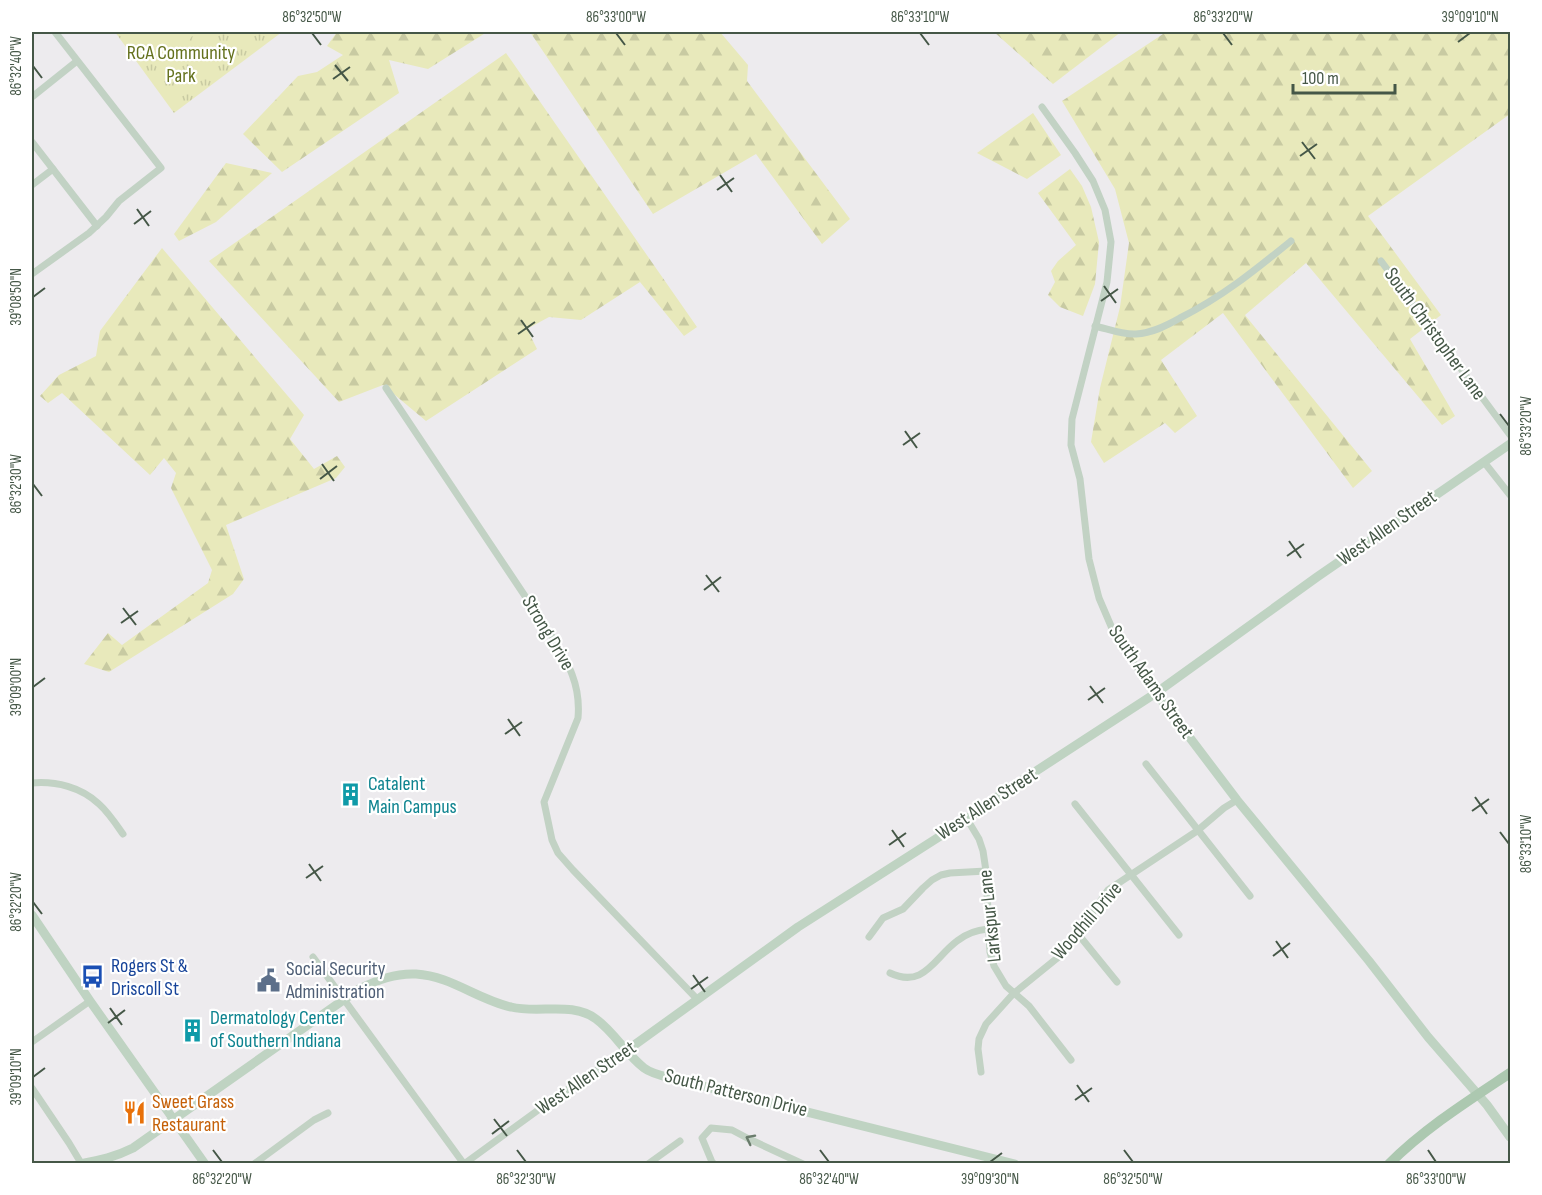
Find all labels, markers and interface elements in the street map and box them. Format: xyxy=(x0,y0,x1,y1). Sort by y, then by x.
text: 86°32'50"W xyxy=(282,8,342,27)
text: 86°33'00"W xyxy=(586,8,646,27)
text: 86°33'10"W xyxy=(891,8,949,27)
text: 86°33'20"W xyxy=(1193,8,1253,27)
text: 39°09'10"N xyxy=(1441,8,1499,27)
text: 86°32'40"W xyxy=(7,36,26,96)
park label: RCA Community Park xyxy=(127,41,236,88)
scale bar xyxy=(1293,57,1395,95)
text: 100 m xyxy=(1302,68,1339,89)
street label: South Christopher Lane xyxy=(1379,263,1491,405)
text: 39°08'50"N xyxy=(7,268,26,326)
text: 86°33'20"W xyxy=(1517,396,1536,456)
text: 86°32'30"W xyxy=(7,454,26,514)
street label: West Allen Street xyxy=(1333,485,1441,571)
street label: Strong Drive xyxy=(516,591,580,675)
street label: South Adams Street xyxy=(1103,621,1199,743)
text: 39°09'00"N xyxy=(7,658,26,716)
street label: West Allen Street xyxy=(932,763,1042,845)
place label: Catalent Main Campus xyxy=(368,772,457,819)
building icon: Catalent Main Campus xyxy=(337,782,363,808)
text: 86°33'10"W xyxy=(1517,815,1536,873)
street label: Larkspur Lane xyxy=(973,869,1007,963)
text: 86°32'20"W xyxy=(7,872,26,932)
street label: Woodhill Drive xyxy=(1047,877,1127,965)
place label: Rogers St & Driscoll St xyxy=(111,954,188,1001)
place label: Social Security Administration xyxy=(285,957,386,1004)
bus stop icon: Rogers St & Driscoll St xyxy=(80,964,106,990)
public building icon: Social Security Administration xyxy=(255,967,281,993)
place label: Dermatology Center of Southern Indiana xyxy=(210,1006,345,1053)
building icon: Dermatology Center of Southern Indiana xyxy=(179,1017,205,1043)
street label: West Allen Street xyxy=(531,1036,641,1120)
text: 39°09'10"N xyxy=(7,1048,26,1106)
street label: South Patterson Drive xyxy=(662,1064,810,1122)
place label: Sweet Grass Restaurant xyxy=(152,1090,234,1137)
restaurant icon: Sweet Grass Restaurant xyxy=(121,1100,147,1126)
one-way arrow xyxy=(745,1135,756,1146)
text: 86°32'20"W xyxy=(192,1170,252,1189)
text: 86°32'30"W xyxy=(496,1170,556,1189)
text: 86°32'40"W xyxy=(799,1170,859,1189)
text: 39°09'30"N xyxy=(961,1170,1019,1189)
text: 86°32'50"W xyxy=(1103,1170,1163,1189)
text: 86°33'00"W xyxy=(1406,1170,1466,1189)

